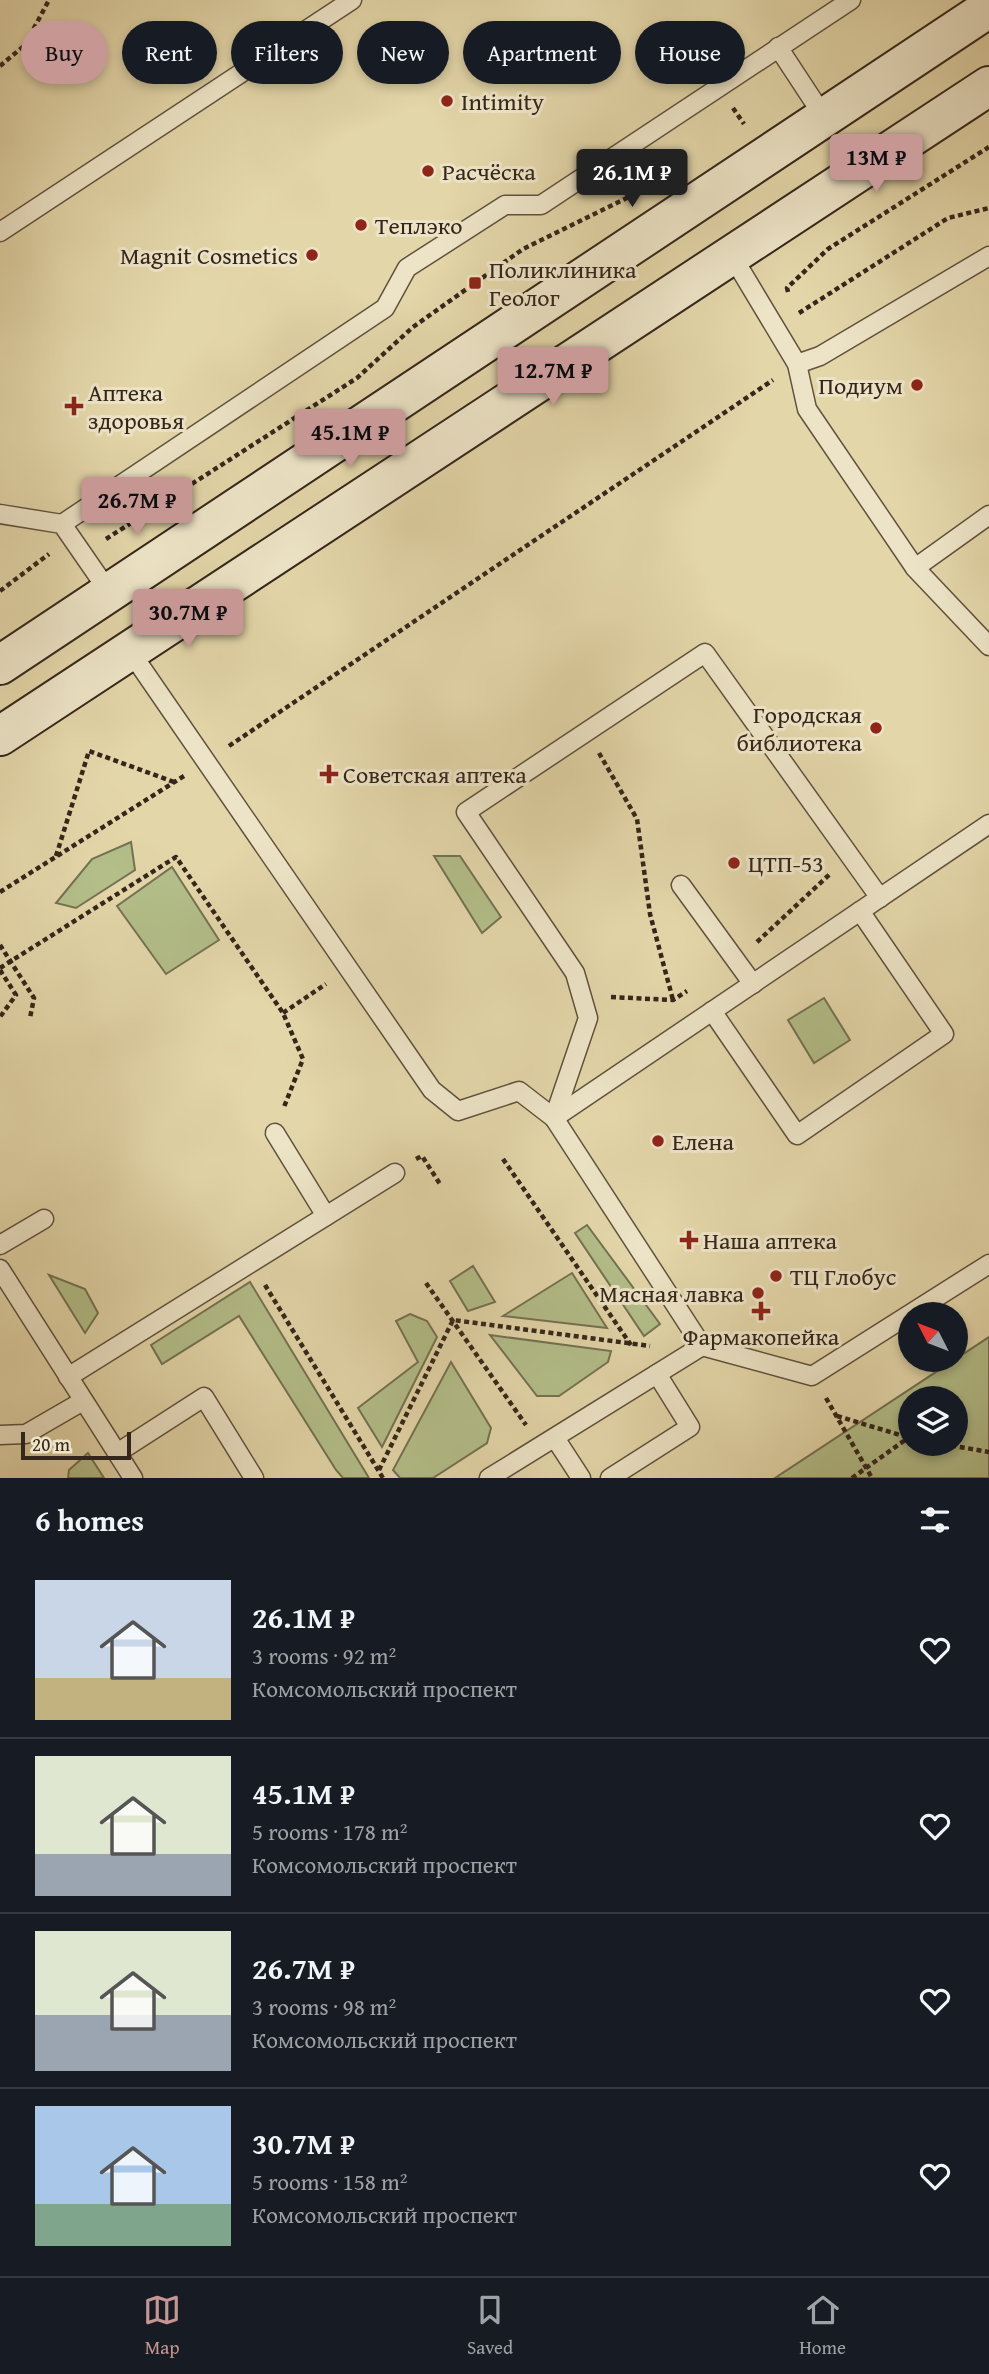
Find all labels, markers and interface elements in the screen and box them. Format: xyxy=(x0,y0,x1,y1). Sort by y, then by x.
chip: Buy xyxy=(21,21,108,84)
chip: Rent xyxy=(122,21,217,84)
chip: Filters xyxy=(231,21,343,84)
chip: New xyxy=(357,21,449,84)
chip: Apartment xyxy=(463,21,621,84)
chip: House xyxy=(635,21,745,84)
place label: Intimity xyxy=(461,84,544,119)
marker: Intimity xyxy=(439,93,455,109)
pin: 13M ₽ xyxy=(827,134,925,194)
text: 13M ₽ xyxy=(846,140,906,173)
pin: 26.1M ₽ xyxy=(567,150,697,209)
place label: Расчёска xyxy=(442,154,536,189)
text: 26.1M ₽ xyxy=(592,155,672,188)
marker: Расчёска xyxy=(420,163,436,179)
place label: Теплэко xyxy=(375,208,463,243)
marker: Теплэко xyxy=(353,217,369,233)
place label: Magnit Cosmetics xyxy=(120,238,298,273)
marker: Magnit Cosmetics xyxy=(304,247,320,263)
place label: Поликлиника Геолог xyxy=(489,252,637,315)
marker: Поликлиника Геолог xyxy=(467,275,483,291)
pin: 12.7M ₽ xyxy=(488,348,618,407)
text: 12.7M ₽ xyxy=(513,353,593,386)
place label: Подиум xyxy=(819,368,903,403)
place label: Аптека здоровья xyxy=(88,375,184,438)
marker: Подиум xyxy=(909,377,925,393)
marker: Аптека здоровья xyxy=(66,398,82,414)
pin: 45.1M ₽ xyxy=(285,410,415,469)
text: 45.1M ₽ xyxy=(310,415,390,448)
pin: 26.7M ₽ xyxy=(72,477,202,537)
text: 26.7M ₽ xyxy=(97,483,177,516)
pin: 30.7M ₽ xyxy=(123,590,253,649)
text: 30.7M ₽ xyxy=(148,595,228,628)
place label: Городская библиотека xyxy=(737,697,863,760)
marker: Городская библиотека xyxy=(868,720,884,736)
place label: Советская аптека xyxy=(343,757,527,792)
marker: Советская аптека xyxy=(321,766,337,782)
place label: ЦТП-53 xyxy=(748,846,824,881)
marker: ЦТП-53 xyxy=(726,855,742,871)
place label: Елена xyxy=(672,1124,735,1159)
marker: Елена xyxy=(650,1133,666,1149)
place label: Наша аптека xyxy=(703,1223,838,1258)
marker: Наша аптека xyxy=(681,1232,697,1248)
place label: ТЦ Глобус xyxy=(790,1259,897,1294)
marker: ТЦ Глобус xyxy=(768,1268,784,1284)
place label: Мясная лавка xyxy=(599,1276,745,1311)
marker: Мясная лавка xyxy=(750,1285,766,1301)
north arrow xyxy=(898,1302,968,1372)
map controls xyxy=(898,1302,968,1456)
marker: Фармакопейка xyxy=(753,1303,769,1319)
place label: Фармакопейка xyxy=(683,1319,840,1354)
button: layers xyxy=(898,1386,968,1456)
scale bar xyxy=(21,1429,131,1461)
text: 20 m xyxy=(32,1430,70,1458)
text: 6 homes xyxy=(35,1498,144,1542)
icon: filters xyxy=(916,1501,954,1539)
text: 26.1M ₽ xyxy=(252,1595,355,1639)
icon: home xyxy=(91,1608,175,1692)
icon: heart xyxy=(916,1631,954,1669)
text: 3 rooms · 92 m² xyxy=(252,1639,396,1672)
text: Комсомольский проспект xyxy=(252,1672,517,1705)
text: 45.1M ₽ xyxy=(252,1771,355,1815)
icon: home xyxy=(91,1784,175,1868)
icon: heart xyxy=(916,1807,954,1845)
text: 5 rooms · 178 m² xyxy=(252,1815,407,1848)
text: Комсомольский проспект xyxy=(252,1848,517,1881)
text: 26.7M ₽ xyxy=(252,1946,355,1990)
icon: home xyxy=(91,1959,175,2043)
icon: heart xyxy=(916,1982,954,2020)
text: 3 rooms · 98 m² xyxy=(252,1990,396,2023)
text: Комсомольский проспект xyxy=(252,2023,517,2056)
text: 30.7M ₽ xyxy=(252,2121,355,2165)
icon: home xyxy=(91,2134,175,2218)
icon: heart xyxy=(916,2157,954,2195)
text: 5 rooms · 158 m² xyxy=(252,2165,407,2198)
text: Комсомольский проспект xyxy=(252,2198,517,2231)
tab: Map xyxy=(143,2291,181,2361)
tab: Saved xyxy=(467,2291,513,2361)
tab: Home xyxy=(799,2291,846,2361)

